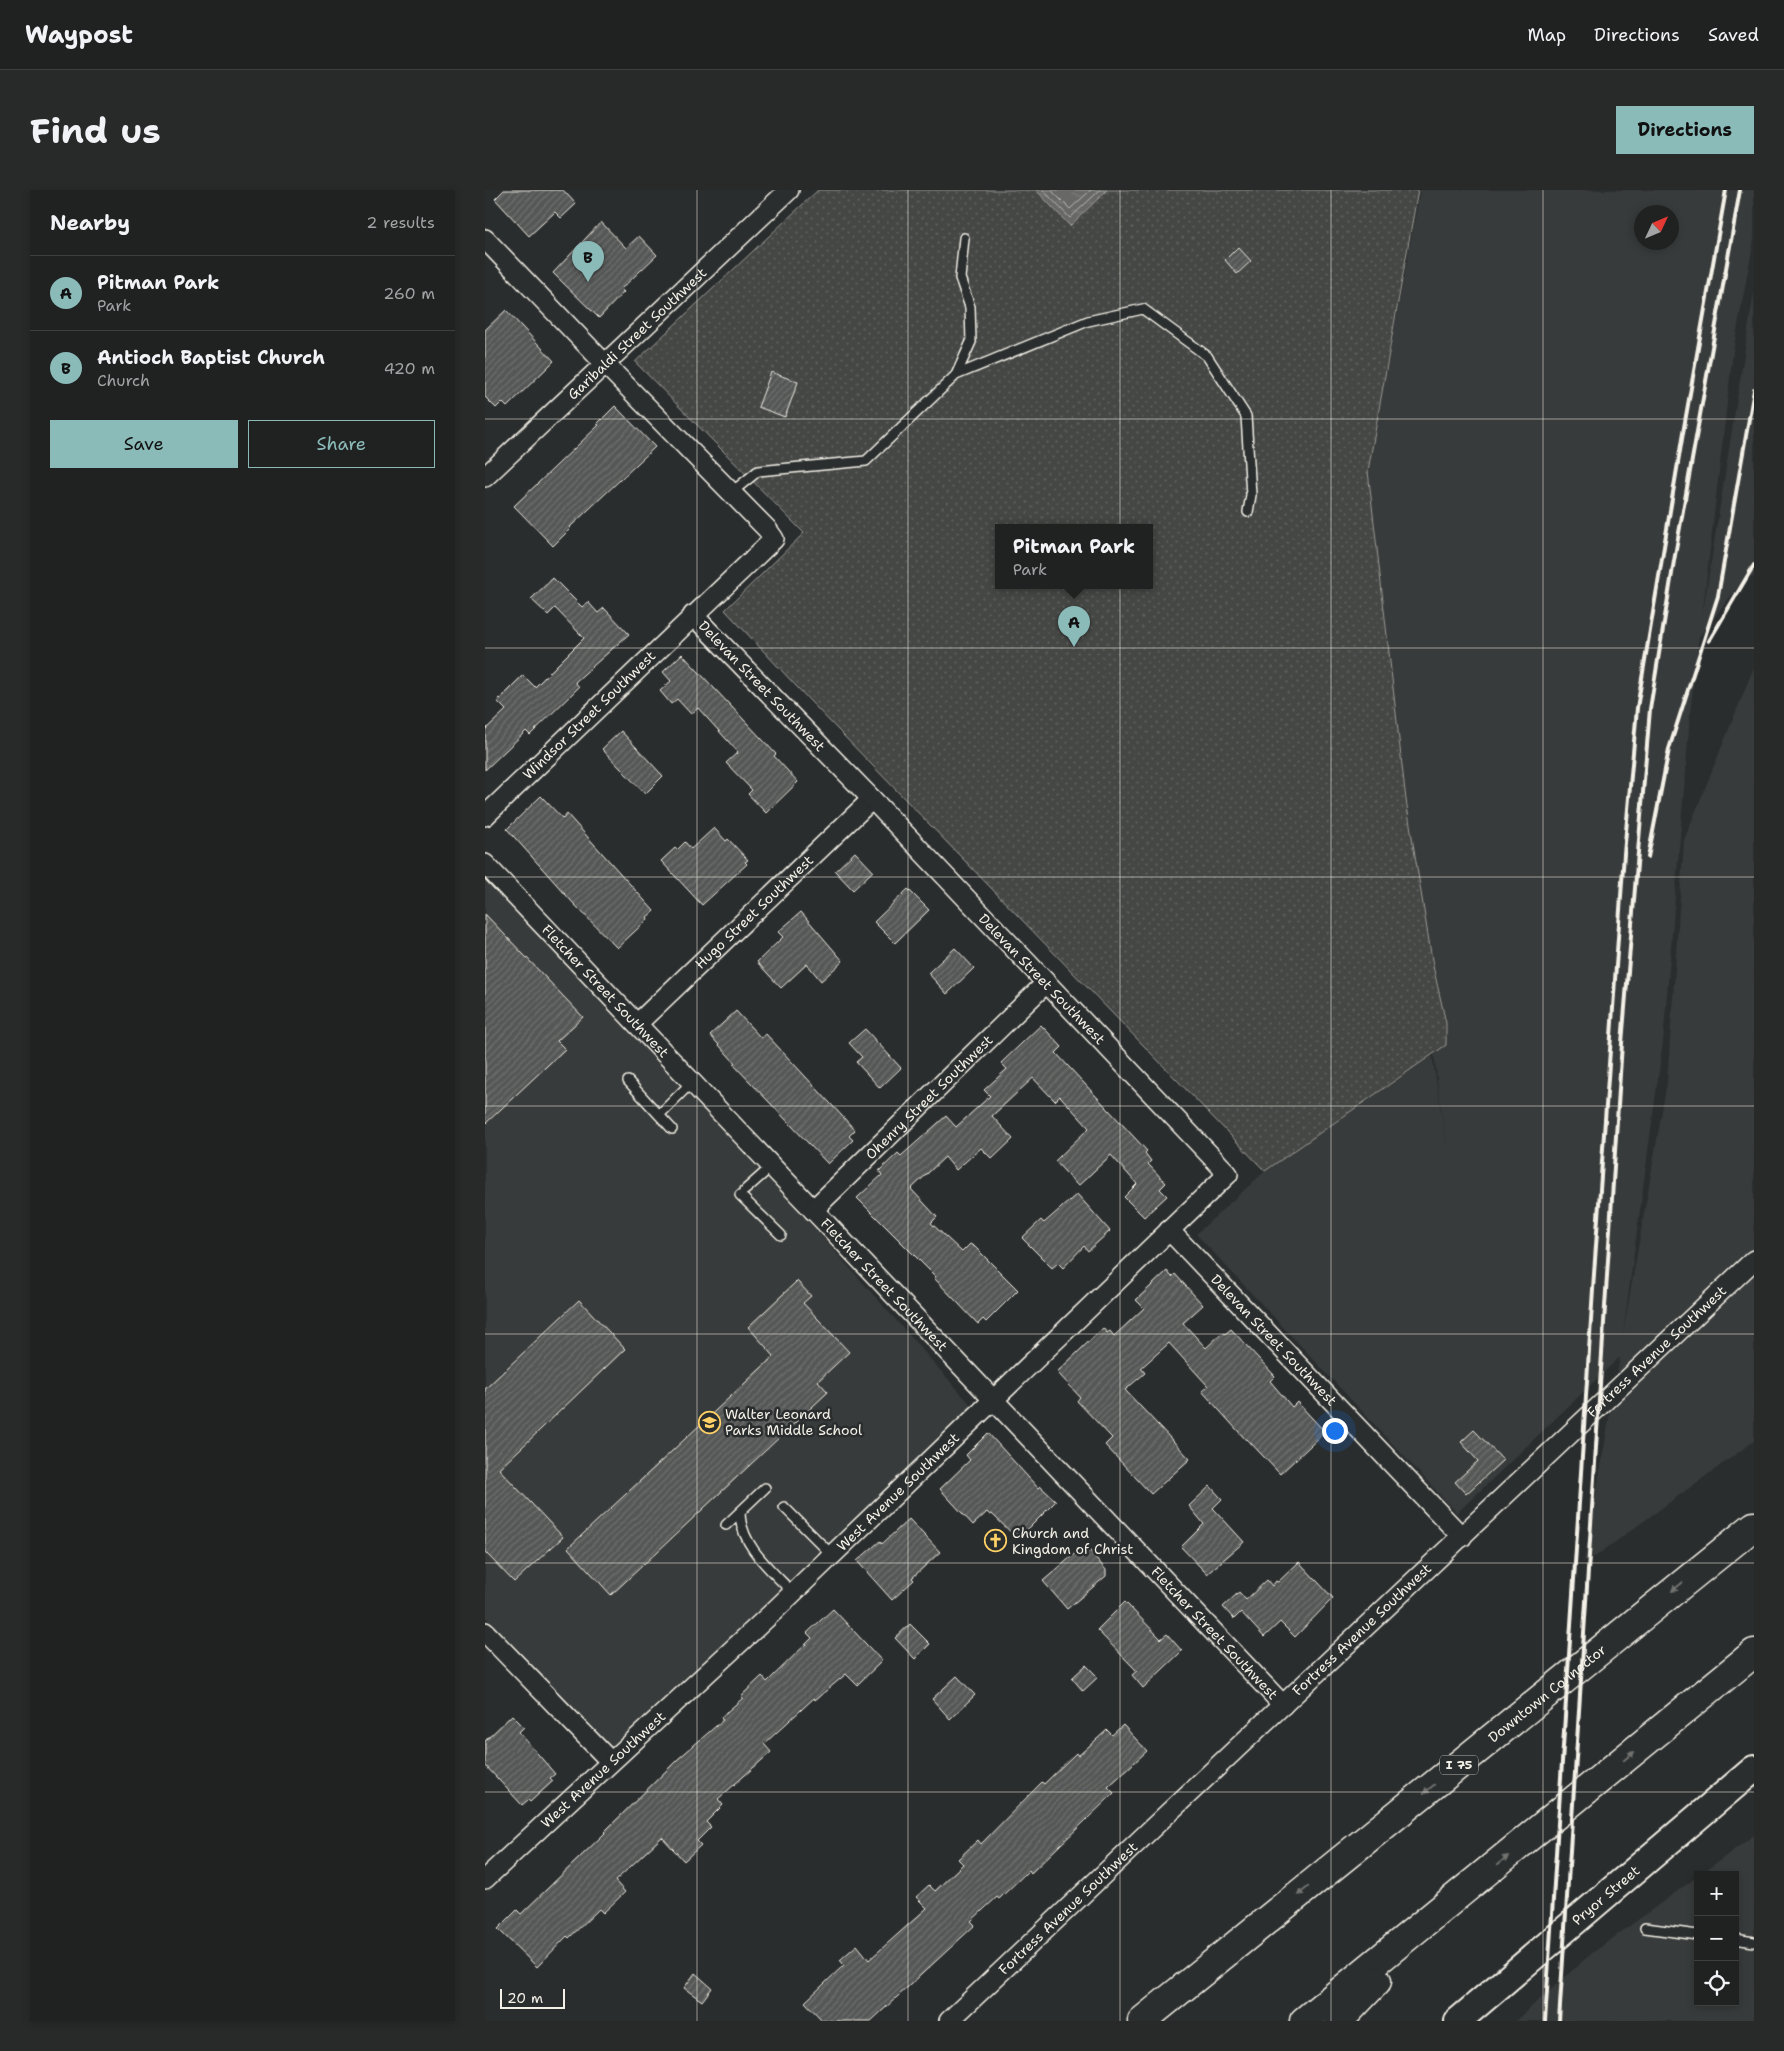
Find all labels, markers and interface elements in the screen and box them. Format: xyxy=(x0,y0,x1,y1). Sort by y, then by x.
text: Waypost xyxy=(25,19,133,51)
text: Map xyxy=(1528,23,1566,47)
text: Directions xyxy=(1594,23,1680,47)
text: Saved xyxy=(1708,23,1759,47)
button: Directions xyxy=(1616,106,1754,154)
text: Find us xyxy=(30,107,161,154)
north arrow xyxy=(1634,205,1679,250)
text: Nearby xyxy=(50,209,130,237)
text: 2 results xyxy=(366,212,435,233)
pin: B xyxy=(572,241,604,282)
street label: Garibaldi Street Southwest xyxy=(564,264,710,403)
text: Pitman Park xyxy=(97,270,219,295)
text: A xyxy=(60,283,72,304)
text: 260 m xyxy=(383,283,435,304)
text: Park xyxy=(97,295,131,316)
text: Antioch Baptist Church xyxy=(97,345,325,370)
text: B xyxy=(61,358,71,379)
text: 420 m xyxy=(384,358,435,379)
text: Church xyxy=(97,370,150,391)
button: Save xyxy=(50,420,238,468)
button: Share xyxy=(248,420,435,468)
popup xyxy=(995,524,1153,589)
text: Pitman Park xyxy=(1013,534,1135,559)
text: Park xyxy=(1013,559,1047,580)
pin: A xyxy=(1058,606,1090,647)
street label: Delevan Street Southwest xyxy=(695,617,829,755)
street label: Windsor Street Southwest xyxy=(519,647,659,783)
street label: Hugo Street Southwest xyxy=(691,851,817,973)
street label: Delevan Street Southwest xyxy=(975,910,1109,1048)
street label: Fletcher Street Southwest xyxy=(538,921,673,1061)
street label: Ohenry Street Southwest xyxy=(862,1031,997,1163)
street label: Fletcher Street Southwest xyxy=(817,1214,952,1355)
street label: Delevan Street Southwest xyxy=(1207,1270,1341,1409)
street label: Fortress Avenue Southwest xyxy=(1583,1282,1730,1421)
place label: Walter Leonard Parks Middle School xyxy=(725,1405,863,1439)
school or university icon: Walter Leonard Parks Middle School xyxy=(697,1410,721,1434)
your location xyxy=(1322,1418,1348,1444)
street label: West Avenue Southwest xyxy=(833,1429,963,1555)
place label: Church and Kingdom of Christ xyxy=(1012,1524,1133,1558)
church icon: Church and Kingdom of Christ xyxy=(984,1529,1008,1553)
street label: Fortress Avenue Southwest xyxy=(1288,1559,1435,1699)
street label: Fletcher Street Southwest xyxy=(1147,1563,1282,1703)
one-way arrow xyxy=(1671,1581,1684,1592)
street label: Downtown Connector xyxy=(1485,1640,1610,1746)
street label: West Avenue Southwest xyxy=(537,1707,669,1832)
one-way arrow xyxy=(1622,1751,1635,1762)
road number: I 75 xyxy=(1440,1756,1478,1774)
one-way arrow xyxy=(1423,1783,1436,1794)
street label: Fortress Avenue Southwest xyxy=(995,1838,1141,1978)
one-way arrow xyxy=(1497,1854,1510,1865)
street label: Pryor Street xyxy=(1568,1861,1643,1929)
map controls xyxy=(1694,1871,1739,2006)
button: + xyxy=(1694,1871,1739,1916)
one-way arrow xyxy=(1297,1886,1310,1897)
button: − xyxy=(1694,1916,1739,1961)
button: locate xyxy=(1694,1961,1739,2006)
scale bar xyxy=(500,1986,565,2009)
text: 20 m xyxy=(507,1989,543,2007)

